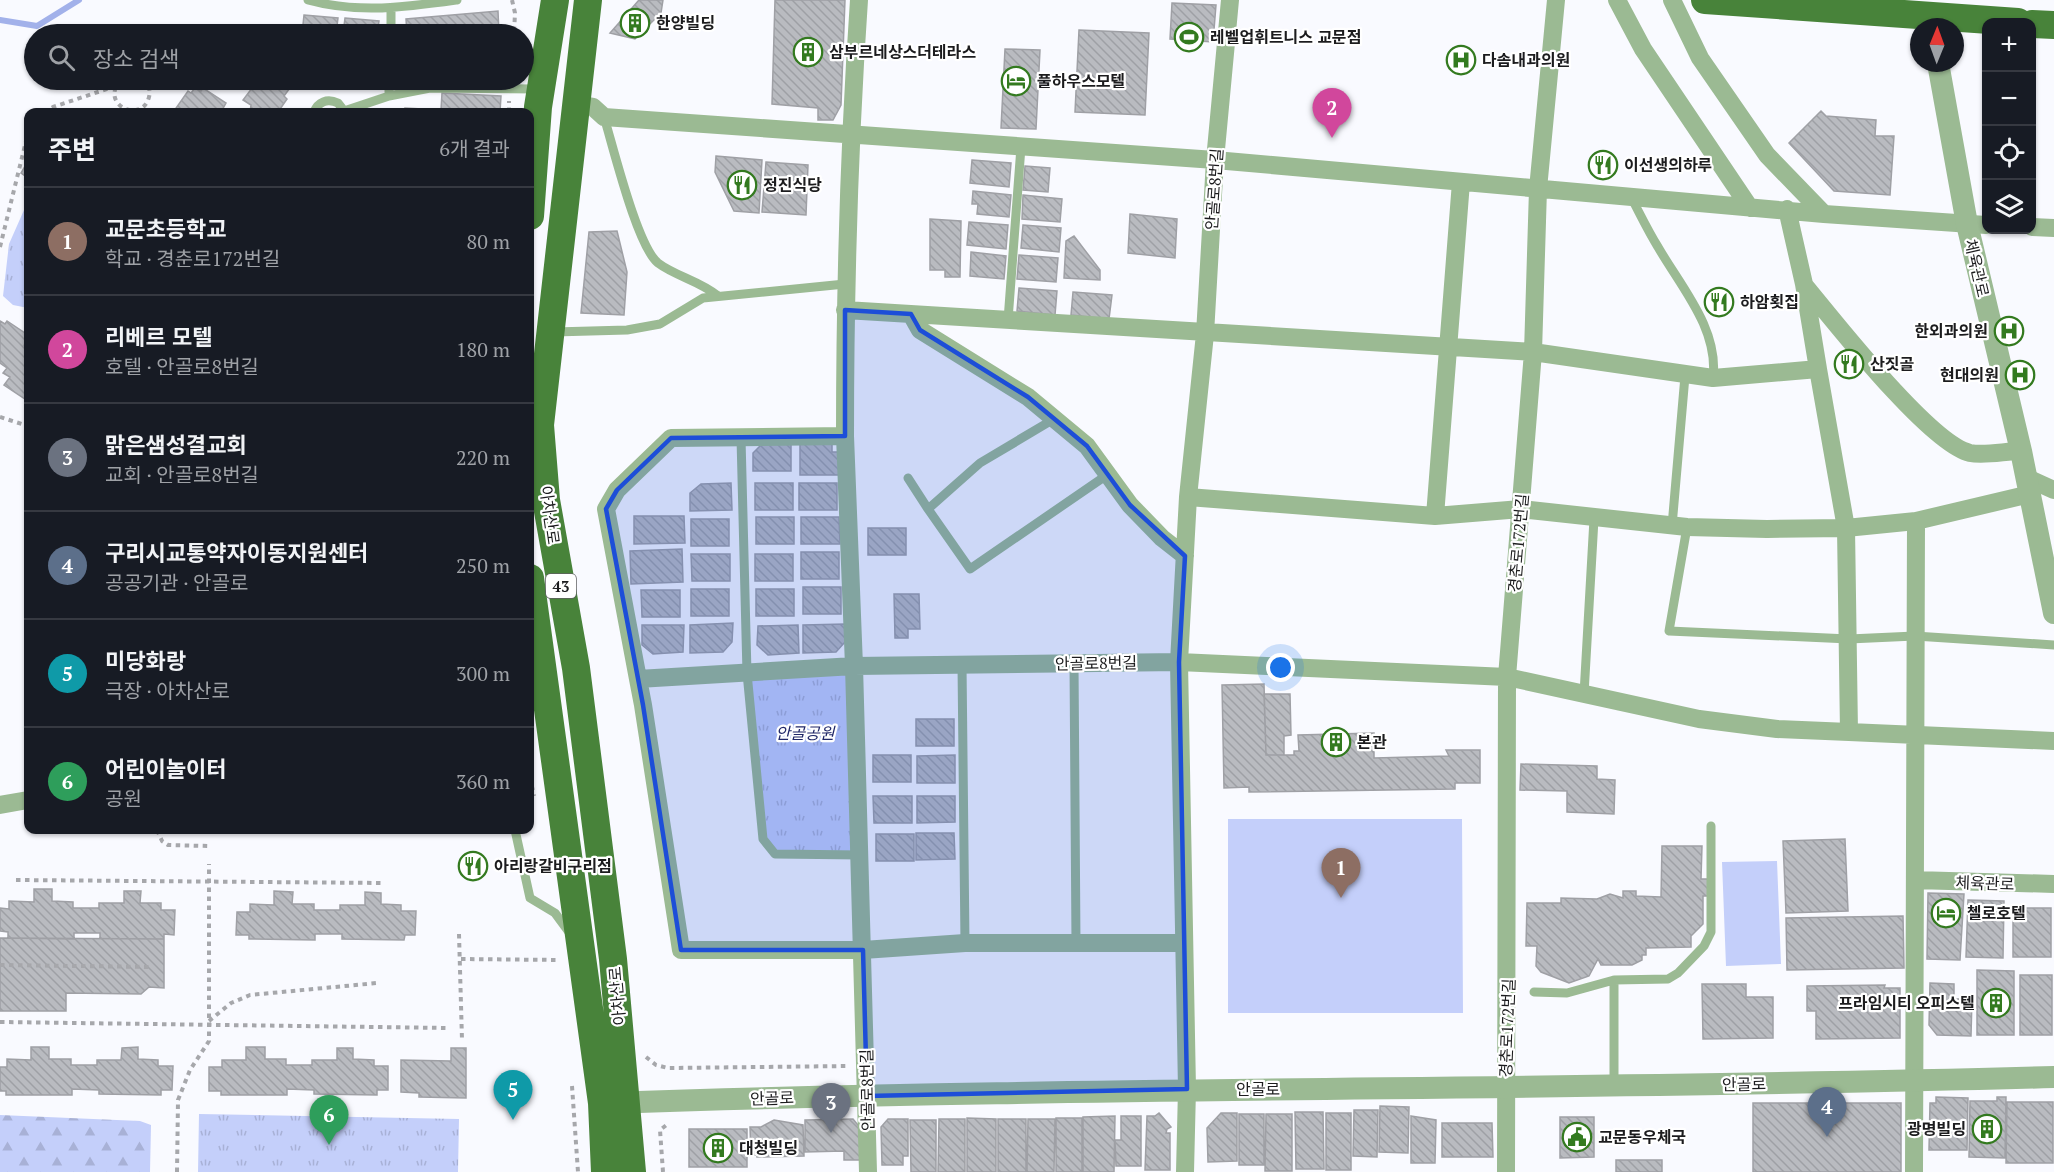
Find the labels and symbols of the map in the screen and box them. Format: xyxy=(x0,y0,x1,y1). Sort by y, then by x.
building icon: 한양빌딩 xyxy=(619,7,651,39)
place label: 한양빌딩 xyxy=(656,12,715,34)
north arrow xyxy=(1910,18,1964,72)
sports icon: 레벨업휘트니스 교문점 xyxy=(1173,21,1205,53)
place label: 레벨업휘트니스 교문점 xyxy=(1210,26,1362,48)
building icon: 삼부르네상스더테라스 xyxy=(792,36,824,68)
place label: 삼부르네상스더테라스 xyxy=(829,41,976,63)
hospital icon: 다솜내과의원 xyxy=(1445,44,1477,76)
place label: 다솜내과의원 xyxy=(1482,49,1570,71)
hotel icon: 풀하우스모텔 xyxy=(1000,65,1032,97)
place label: 풀하우스모텔 xyxy=(1037,70,1125,92)
pin: 2 xyxy=(1312,88,1352,138)
street label: 안골로8번길 xyxy=(1200,147,1228,231)
restaurant icon: 이선생의하루 xyxy=(1587,149,1619,181)
place label: 이선생의하루 xyxy=(1624,154,1712,176)
restaurant icon: 정진식당 xyxy=(726,169,758,201)
place label: 정진식당 xyxy=(763,174,822,196)
street label: 체육관로 xyxy=(1960,237,1994,299)
restaurant icon: 하암횟집 xyxy=(1703,286,1735,318)
place label: 하암횟집 xyxy=(1740,291,1799,313)
hospital icon: 한외과의원 xyxy=(1993,315,2025,347)
place label: 한외과의원 xyxy=(1914,320,1988,342)
restaurant icon: 산짓골 xyxy=(1833,348,1865,380)
place label: 산짓골 xyxy=(1870,353,1914,375)
hospital icon: 현대의원 xyxy=(2004,359,2036,391)
place label: 현대의원 xyxy=(1940,364,1999,386)
street label: 아차산로 xyxy=(535,484,565,546)
street label: 경춘로172번길 xyxy=(1503,493,1533,593)
road number: 43 xyxy=(546,574,576,598)
street label: 안골로8번길 xyxy=(1055,651,1137,675)
your location xyxy=(1266,653,1295,682)
park label: 안골공원 xyxy=(776,722,836,744)
building icon: 본관 xyxy=(1320,726,1352,758)
place label: 본관 xyxy=(1357,731,1387,753)
pin: 1 xyxy=(1322,848,1360,898)
restaurant icon: 아리랑갈비구리점 xyxy=(457,850,489,882)
place label: 아리랑갈비구리점 xyxy=(494,855,612,877)
street label: 체육관로 xyxy=(1955,871,2015,895)
hotel icon: 첼로호텔 xyxy=(1930,897,1962,929)
place label: 첼로호텔 xyxy=(1967,902,2026,924)
street label: 아차산로 xyxy=(603,965,631,1026)
street label: 경춘로172번길 xyxy=(1494,978,1520,1078)
building icon: 프라임시티 오피스텔 xyxy=(1980,987,2012,1019)
place label: 프라임시티 오피스텔 xyxy=(1838,992,1975,1014)
street label: 안골로8번길 xyxy=(855,1049,879,1131)
pin: 5 xyxy=(494,1070,532,1120)
street label: 안골로 xyxy=(1722,1073,1767,1095)
street label: 안골로 xyxy=(1236,1078,1280,1100)
pin: 3 xyxy=(812,1084,850,1133)
street label: 안골로 xyxy=(750,1086,795,1110)
pin: 4 xyxy=(1808,1088,1846,1137)
pin: 6 xyxy=(310,1096,348,1145)
building icon: 광명빌딩 xyxy=(1971,1113,2003,1145)
place label: 광명빌딩 xyxy=(1907,1118,1966,1140)
public building icon: 교문동우체국 xyxy=(1561,1121,1593,1153)
place label: 교문동우체국 xyxy=(1598,1126,1686,1148)
building icon: 대청빌딩 xyxy=(702,1132,734,1164)
place label: 대청빌딩 xyxy=(739,1137,798,1159)

